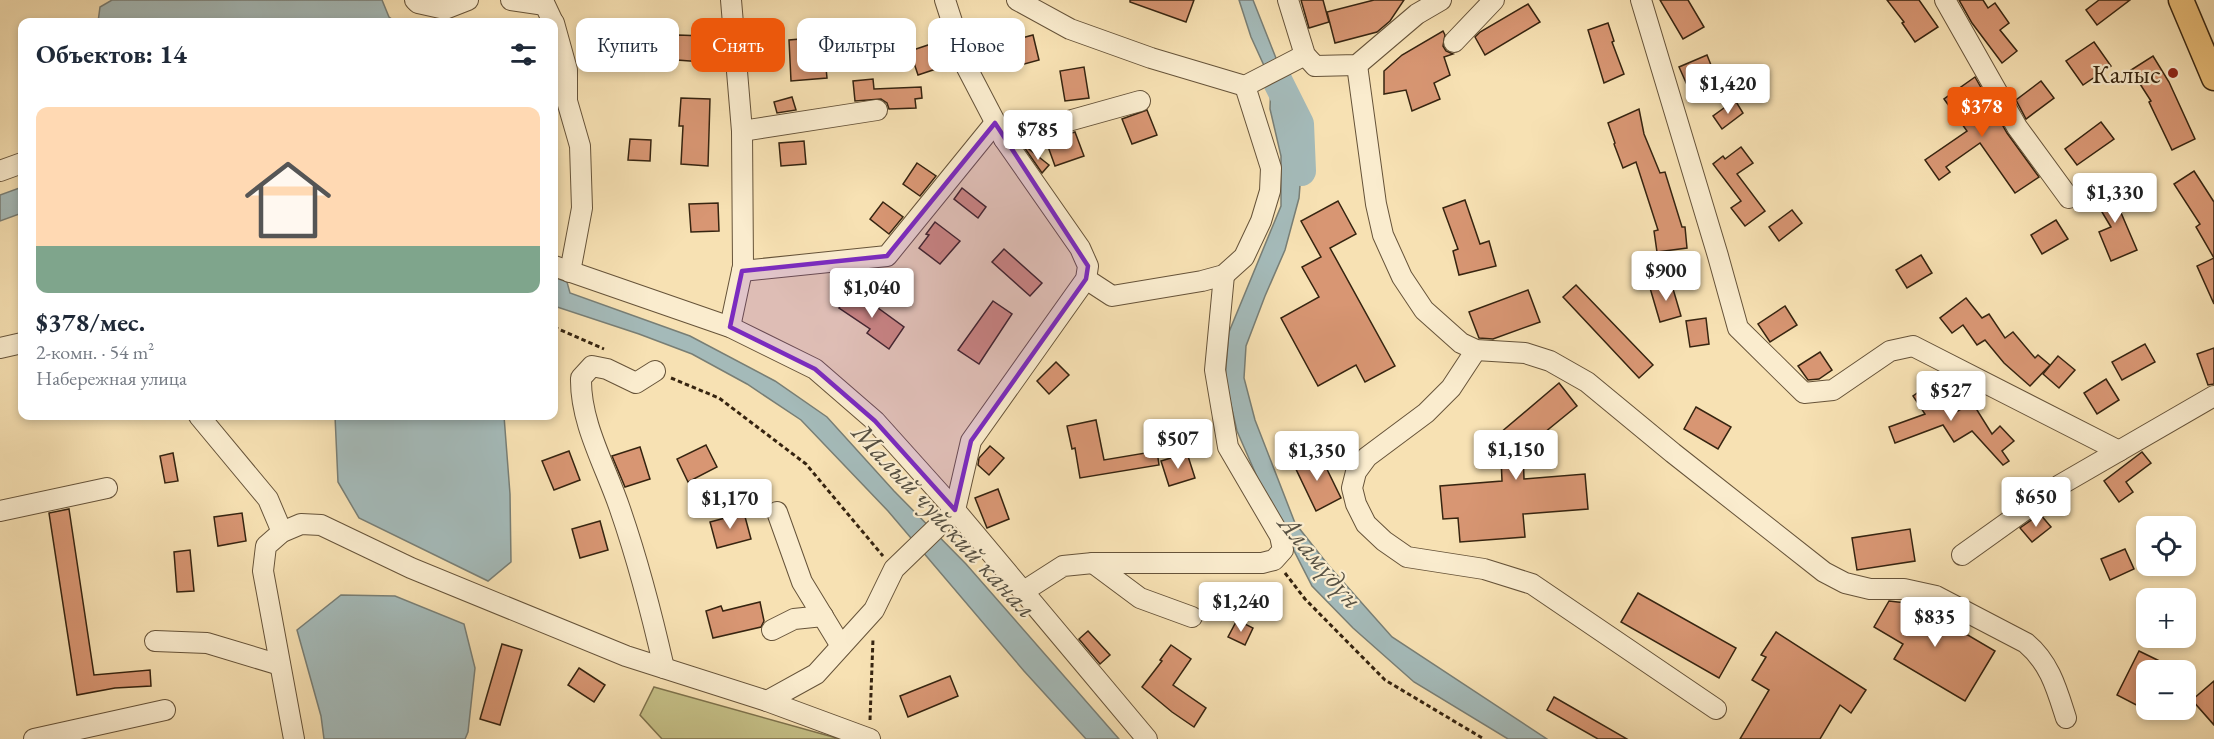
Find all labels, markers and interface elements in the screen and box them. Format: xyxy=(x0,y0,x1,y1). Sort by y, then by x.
chip: Купить xyxy=(576,18,679,72)
chip: Снять xyxy=(691,18,785,72)
chip: Фильтры xyxy=(797,18,916,72)
chip: Новое xyxy=(928,18,1025,72)
text: Объектов: 14 xyxy=(36,37,187,71)
icon: filters xyxy=(507,38,540,71)
place label: Калыс xyxy=(2092,56,2161,91)
pin: $1,420 xyxy=(1679,64,1777,115)
marker: Калыс xyxy=(2166,66,2180,80)
text: $1,420 xyxy=(1700,70,1756,96)
pin: $378 xyxy=(1946,87,2018,138)
text: $378 xyxy=(1962,93,2002,119)
pin: $785 xyxy=(1002,110,1074,161)
text: $785 xyxy=(1018,116,1058,142)
icon: home xyxy=(234,146,342,254)
pin: $1,330 xyxy=(2066,173,2164,224)
text: $1,330 xyxy=(2087,179,2143,205)
pin: $900 xyxy=(1630,251,1702,302)
text: $900 xyxy=(1646,257,1686,283)
pin: $1,040 xyxy=(823,268,921,319)
text: $1,040 xyxy=(844,274,900,300)
text: $378/мес. xyxy=(36,305,145,339)
text: 2-комн. · 54 m² xyxy=(36,339,154,365)
text: Набережная улица xyxy=(36,365,187,391)
pin: $527 xyxy=(1915,371,1987,422)
text: $527 xyxy=(1931,377,1971,403)
water label: Малый чуйский канал xyxy=(844,413,1045,625)
pin: $507 xyxy=(1142,419,1214,470)
text: $507 xyxy=(1158,425,1198,451)
pin: $1,150 xyxy=(1467,430,1565,481)
pin: $1,350 xyxy=(1268,431,1366,482)
text: $1,150 xyxy=(1488,436,1544,462)
text: $1,350 xyxy=(1289,437,1345,463)
pin: $650 xyxy=(2000,477,2072,528)
pin: $1,170 xyxy=(681,479,779,530)
text: $650 xyxy=(2016,483,2056,509)
text: $1,170 xyxy=(702,485,758,511)
water label: Аламүдүн xyxy=(1269,504,1371,616)
map controls xyxy=(2136,516,2196,720)
button: locate xyxy=(2136,516,2196,576)
pin: $1,240 xyxy=(1192,582,1290,633)
text: $1,240 xyxy=(1213,588,1269,614)
button: + xyxy=(2136,588,2196,648)
pin: $835 xyxy=(1899,597,1971,648)
text: $835 xyxy=(1915,603,1955,629)
button: − xyxy=(2136,660,2196,720)

